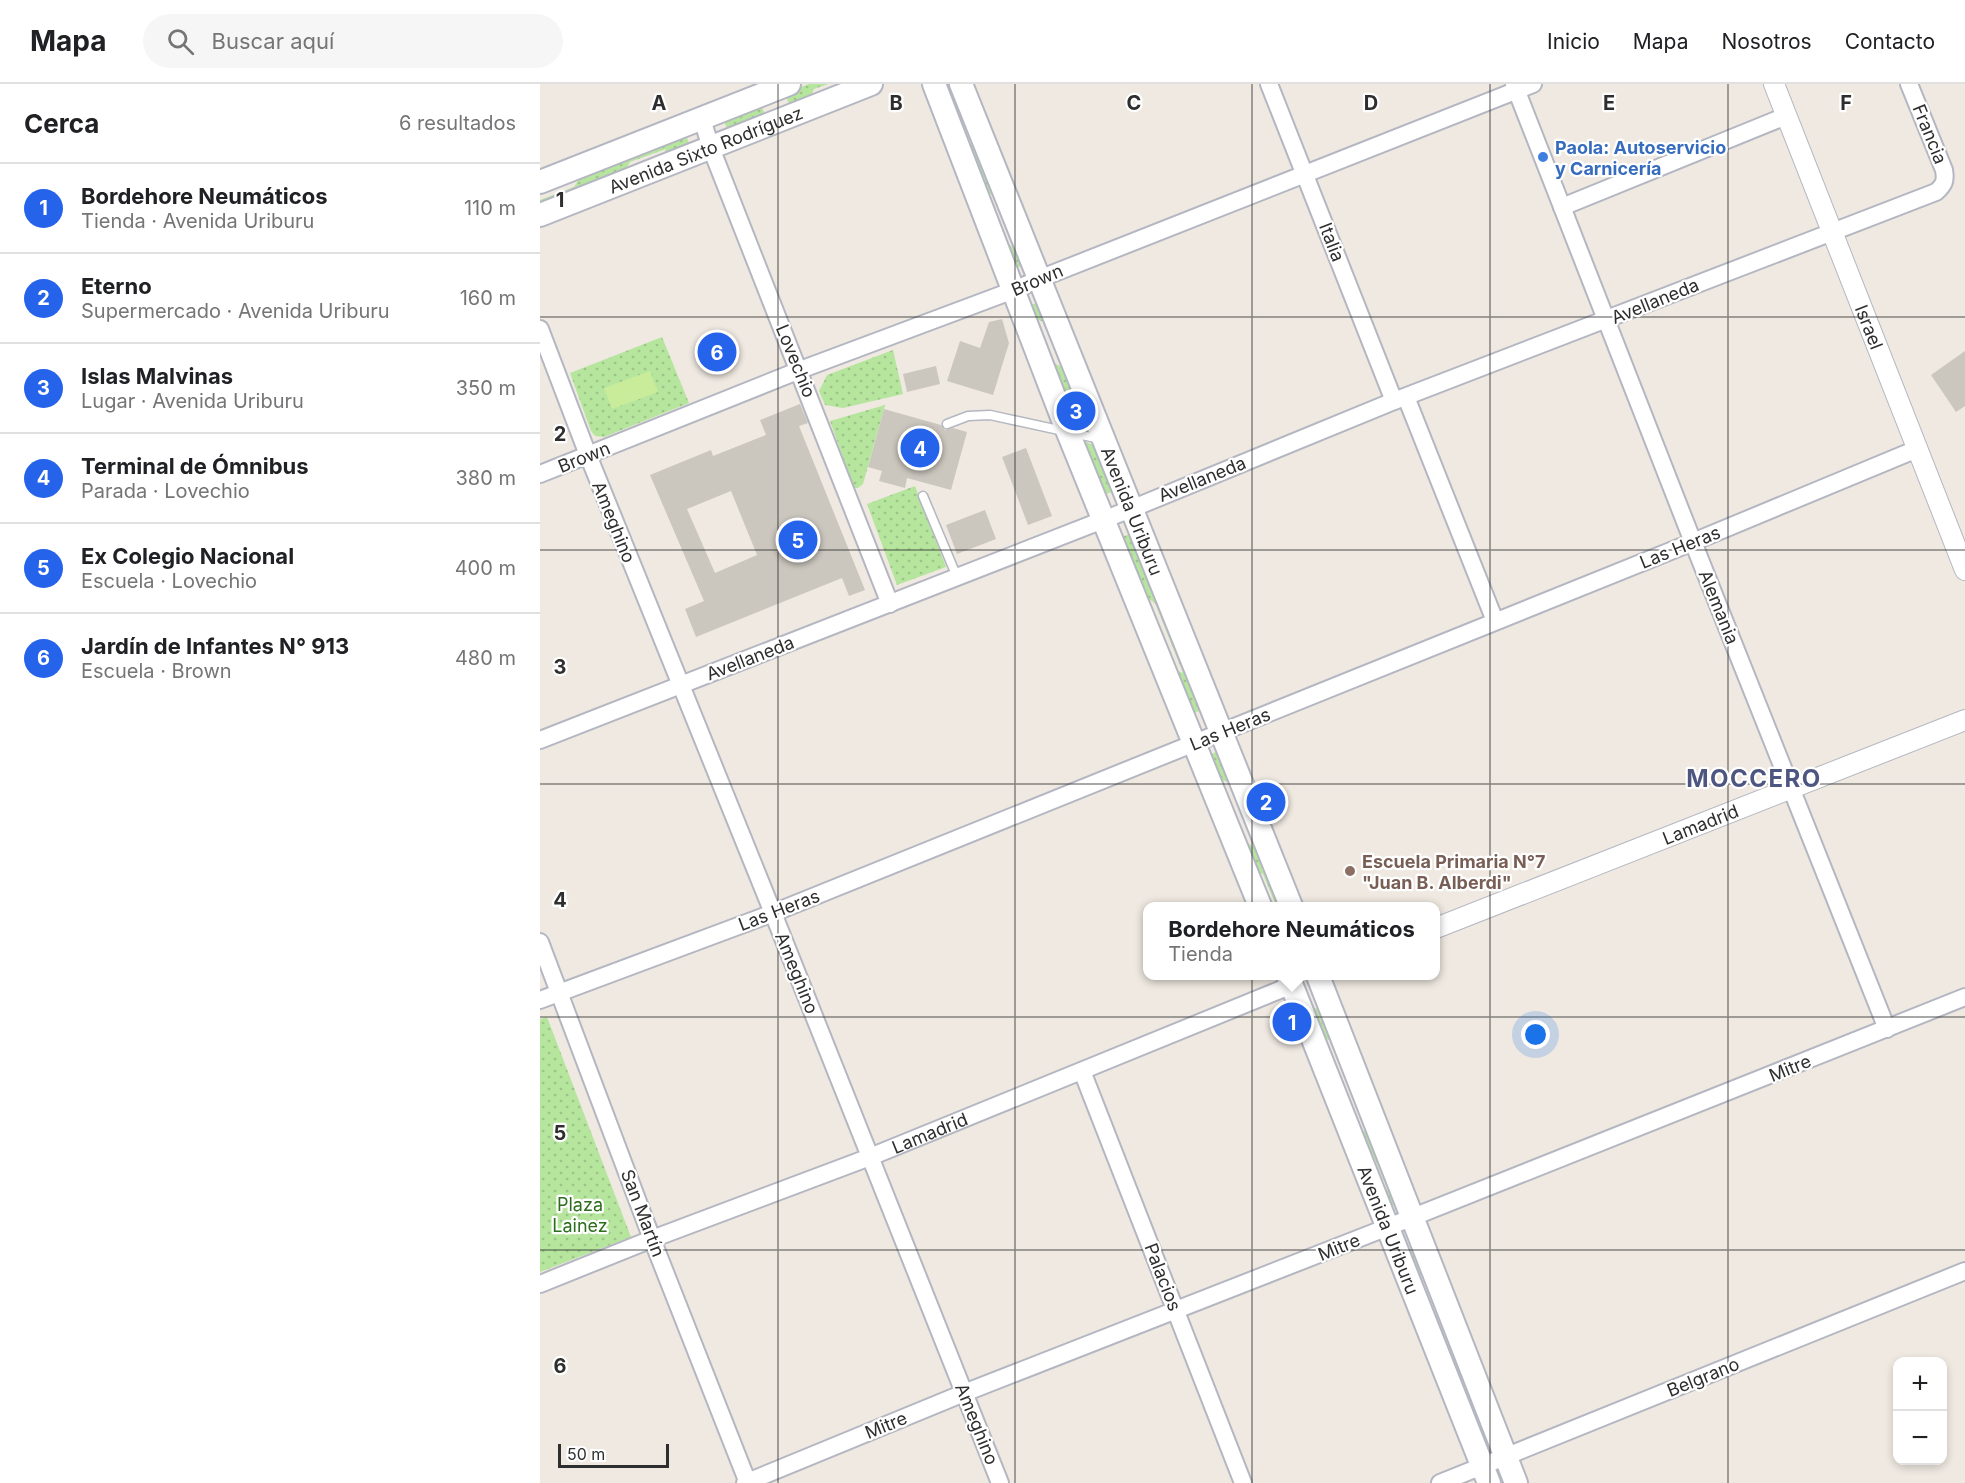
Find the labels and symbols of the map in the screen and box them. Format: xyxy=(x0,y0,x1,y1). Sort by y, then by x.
text: B xyxy=(889,91,903,115)
text: C xyxy=(1127,91,1141,115)
text: D xyxy=(1364,91,1378,115)
text: E xyxy=(1603,91,1615,115)
text: F xyxy=(1840,91,1852,115)
street label: Avenida Sixto Rodríguez xyxy=(605,100,805,198)
street label: Francia xyxy=(1909,101,1951,167)
place label: Paola: Autoservicio y Carnicería xyxy=(1555,137,1726,179)
marker: Paola: Autoservicio y Carnicería xyxy=(1536,150,1550,164)
text: 1 xyxy=(556,188,564,212)
street label: Italia xyxy=(1315,220,1349,264)
street label: Brown xyxy=(1008,260,1066,300)
street label: Avellaneda xyxy=(1608,274,1702,328)
street label: Israel xyxy=(1851,302,1888,352)
street label: Lovechio xyxy=(772,321,820,401)
pin: 6 xyxy=(698,330,736,374)
pin: 3 xyxy=(1056,388,1096,434)
text: 2 xyxy=(554,422,566,446)
pin: 4 xyxy=(900,426,940,470)
street label: Brown xyxy=(555,437,613,477)
street label: Avenida Uriburu xyxy=(1097,444,1168,578)
street label: Avellaneda xyxy=(1155,452,1249,506)
street label: Ameghino xyxy=(588,478,640,566)
pin: 5 xyxy=(778,518,818,562)
street label: Las Heras xyxy=(1637,521,1723,573)
street label: Alemania xyxy=(1695,567,1743,647)
street label: Avellaneda xyxy=(703,632,797,684)
text: 3 xyxy=(554,655,566,679)
street label: Las Heras xyxy=(1187,703,1273,755)
district label: MOCCERO xyxy=(1686,764,1822,793)
pin: 2 xyxy=(1246,780,1286,824)
street label: Lamadrid xyxy=(1659,800,1741,848)
place label: Escuela Primaria N°7 "Juan B. Alberdi" xyxy=(1362,851,1546,893)
marker: Escuela Primaria N°7 "Juan B. Alberdi" xyxy=(1343,864,1357,878)
street label: Las Heras xyxy=(736,885,822,935)
text: 4 xyxy=(553,888,567,912)
street label: Ameghino xyxy=(771,929,823,1017)
pin: 1 xyxy=(1272,1000,1311,1044)
your location xyxy=(1521,1020,1550,1049)
street label: Mitre xyxy=(1766,1050,1814,1086)
street label: Lamadrid xyxy=(889,1108,970,1157)
text: 5 xyxy=(554,1121,566,1145)
street label: Avenida Uriburu xyxy=(1354,1162,1424,1297)
street label: San Martín xyxy=(617,1166,669,1260)
park label: Plaza Lainez xyxy=(552,1194,608,1236)
street label: Mitre xyxy=(1315,1229,1363,1265)
street label: Palacios xyxy=(1140,1240,1186,1314)
street label: Belgrano xyxy=(1664,1353,1742,1401)
text: 6 xyxy=(554,1354,567,1378)
street label: Ameghino xyxy=(951,1380,1003,1468)
street label: Mitre xyxy=(862,1407,910,1443)
scale bar xyxy=(558,1441,669,1468)

